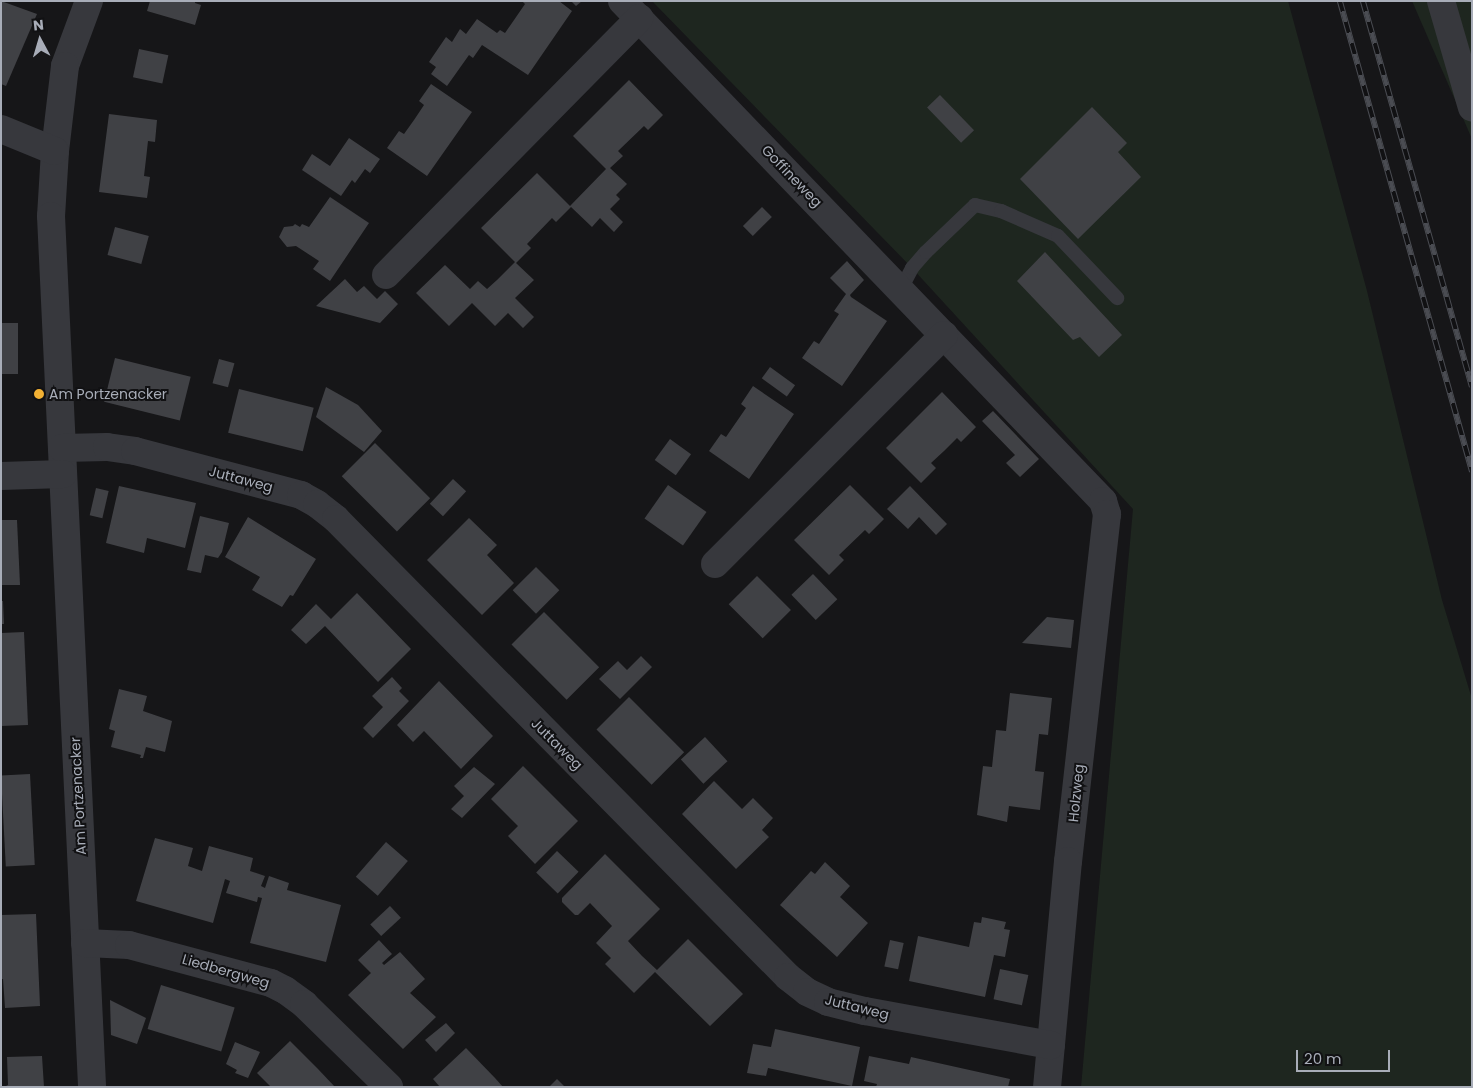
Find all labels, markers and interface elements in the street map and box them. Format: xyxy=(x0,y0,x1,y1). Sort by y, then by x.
north arrow xyxy=(15,15,65,65)
text: N xyxy=(32,15,45,36)
street label: Goffineweg xyxy=(758,141,826,211)
place label: Am Portzenacker xyxy=(49,386,167,402)
marker: Am Portzenacker xyxy=(33,388,45,400)
street label: Juttaweg xyxy=(207,462,275,496)
street label: Juttaweg xyxy=(528,715,586,773)
street label: Am Portzenacker xyxy=(67,737,89,855)
street label: Holzweg xyxy=(1065,763,1087,823)
street label: Liedbergweg xyxy=(180,951,272,991)
street label: Juttaweg xyxy=(823,991,891,1023)
scale bar xyxy=(1298,1040,1392,1072)
text: 20 m xyxy=(1304,1048,1342,1069)

